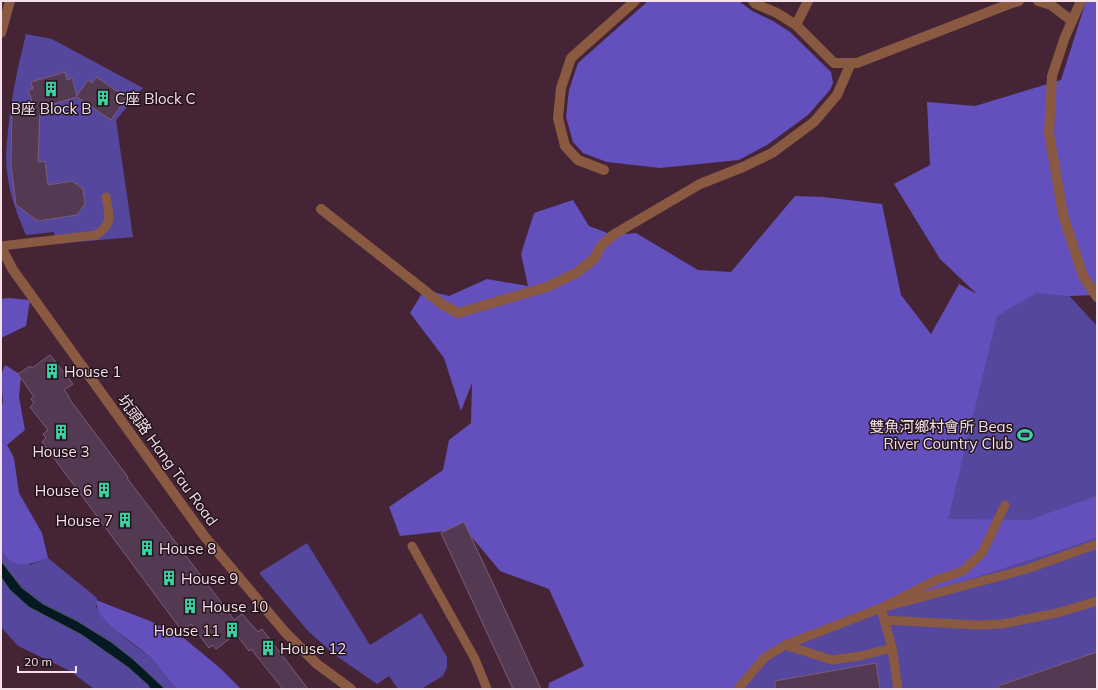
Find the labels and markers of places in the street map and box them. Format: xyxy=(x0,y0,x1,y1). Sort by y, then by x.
building icon: B座 Block B xyxy=(42,80,60,98)
building icon: C座 Block C xyxy=(94,89,112,107)
place label: C座 Block C xyxy=(115,89,196,108)
place label: B座 Block B xyxy=(11,99,91,118)
building icon: House 1 xyxy=(43,362,61,380)
place label: House 1 xyxy=(64,362,121,381)
place label: 雙魚河鄉村會所 Beas River Country Club xyxy=(869,417,1013,453)
building icon: House 3 xyxy=(52,423,70,441)
sports icon: 雙魚河鄉村會所 Beas River Country Club xyxy=(1016,426,1034,444)
place label: House 3 xyxy=(32,442,90,461)
place label: House 6 xyxy=(35,481,92,500)
building icon: House 6 xyxy=(95,481,113,499)
place label: House 7 xyxy=(56,511,113,530)
building icon: House 7 xyxy=(116,511,134,529)
building icon: House 8 xyxy=(138,539,156,557)
place label: House 8 xyxy=(159,539,216,558)
building icon: House 9 xyxy=(160,569,178,587)
place label: House 9 xyxy=(181,569,238,588)
building icon: House 10 xyxy=(181,597,199,615)
place label: House 10 xyxy=(202,597,268,616)
place label: House 11 xyxy=(154,621,220,640)
building icon: House 11 xyxy=(223,621,241,639)
building icon: House 12 xyxy=(259,639,277,657)
place label: House 12 xyxy=(280,639,346,658)

